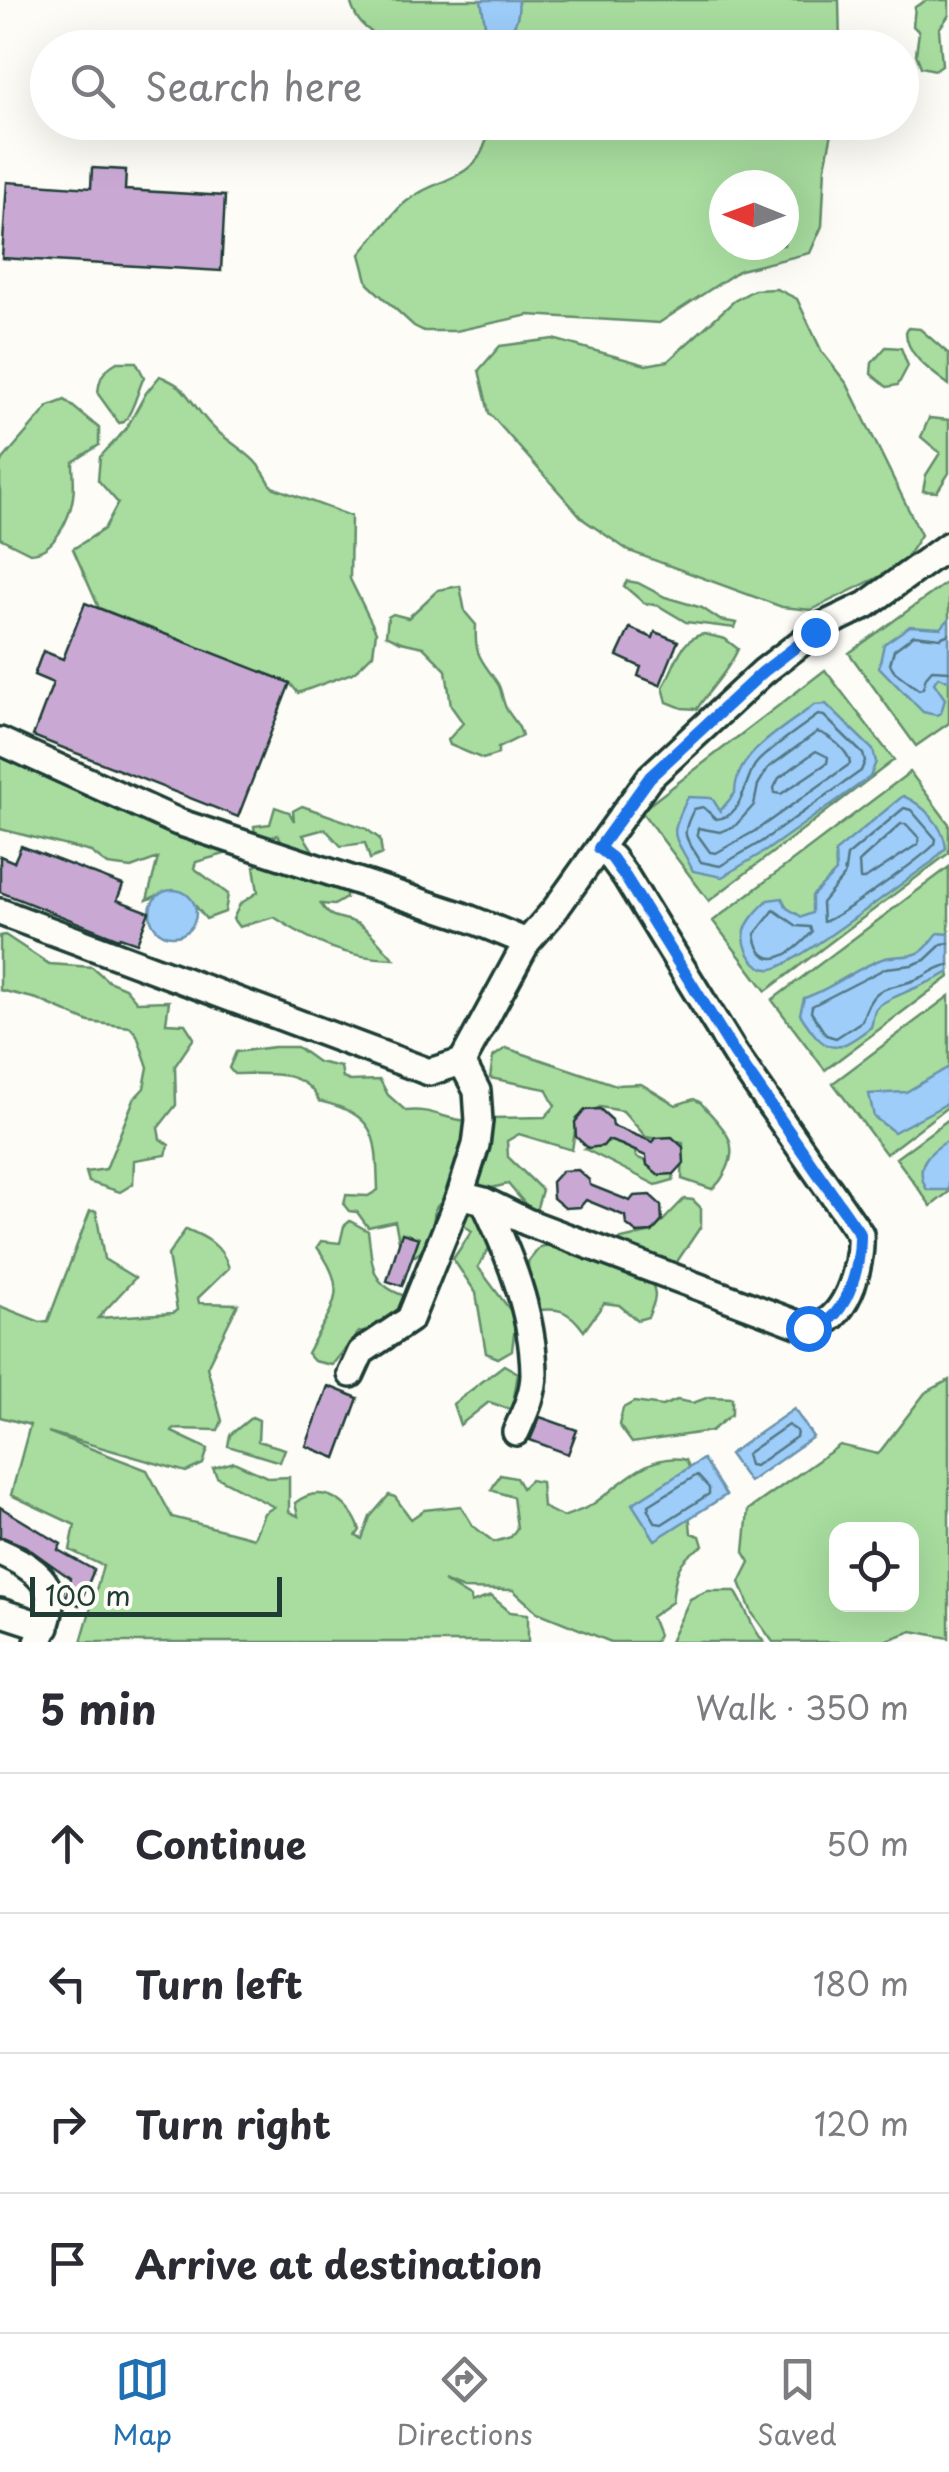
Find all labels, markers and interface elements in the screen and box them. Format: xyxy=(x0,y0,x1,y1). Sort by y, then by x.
search box xyxy=(30,30,919,140)
text: Search here xyxy=(145,57,362,114)
icon: search xyxy=(65,58,120,113)
north arrow xyxy=(709,170,799,260)
route end xyxy=(793,610,839,656)
route start xyxy=(786,1306,832,1352)
map controls xyxy=(829,1522,919,1612)
button: locate xyxy=(829,1522,919,1612)
scale bar xyxy=(30,1572,282,1616)
text: 100 m xyxy=(45,1573,131,1616)
text: 5 min xyxy=(40,1676,157,1739)
text: Walk · 350 m xyxy=(696,1683,909,1731)
text: Continue xyxy=(135,1815,306,1872)
icon: ahead xyxy=(40,1816,95,1871)
text: 50 m xyxy=(826,1819,909,1867)
text: Turn left xyxy=(135,1955,303,2012)
icon: left xyxy=(40,1956,95,2011)
text: 180 m xyxy=(813,1959,909,2007)
text: Turn right xyxy=(135,2095,331,2152)
icon: right xyxy=(40,2096,95,2151)
text: 120 m xyxy=(814,2099,909,2147)
text: Arrive at destination xyxy=(135,2235,543,2292)
icon: arrive xyxy=(40,2236,95,2291)
tab: Map xyxy=(112,2352,172,2455)
tab: Directions xyxy=(397,2352,533,2455)
tab: Saved xyxy=(757,2352,837,2455)

